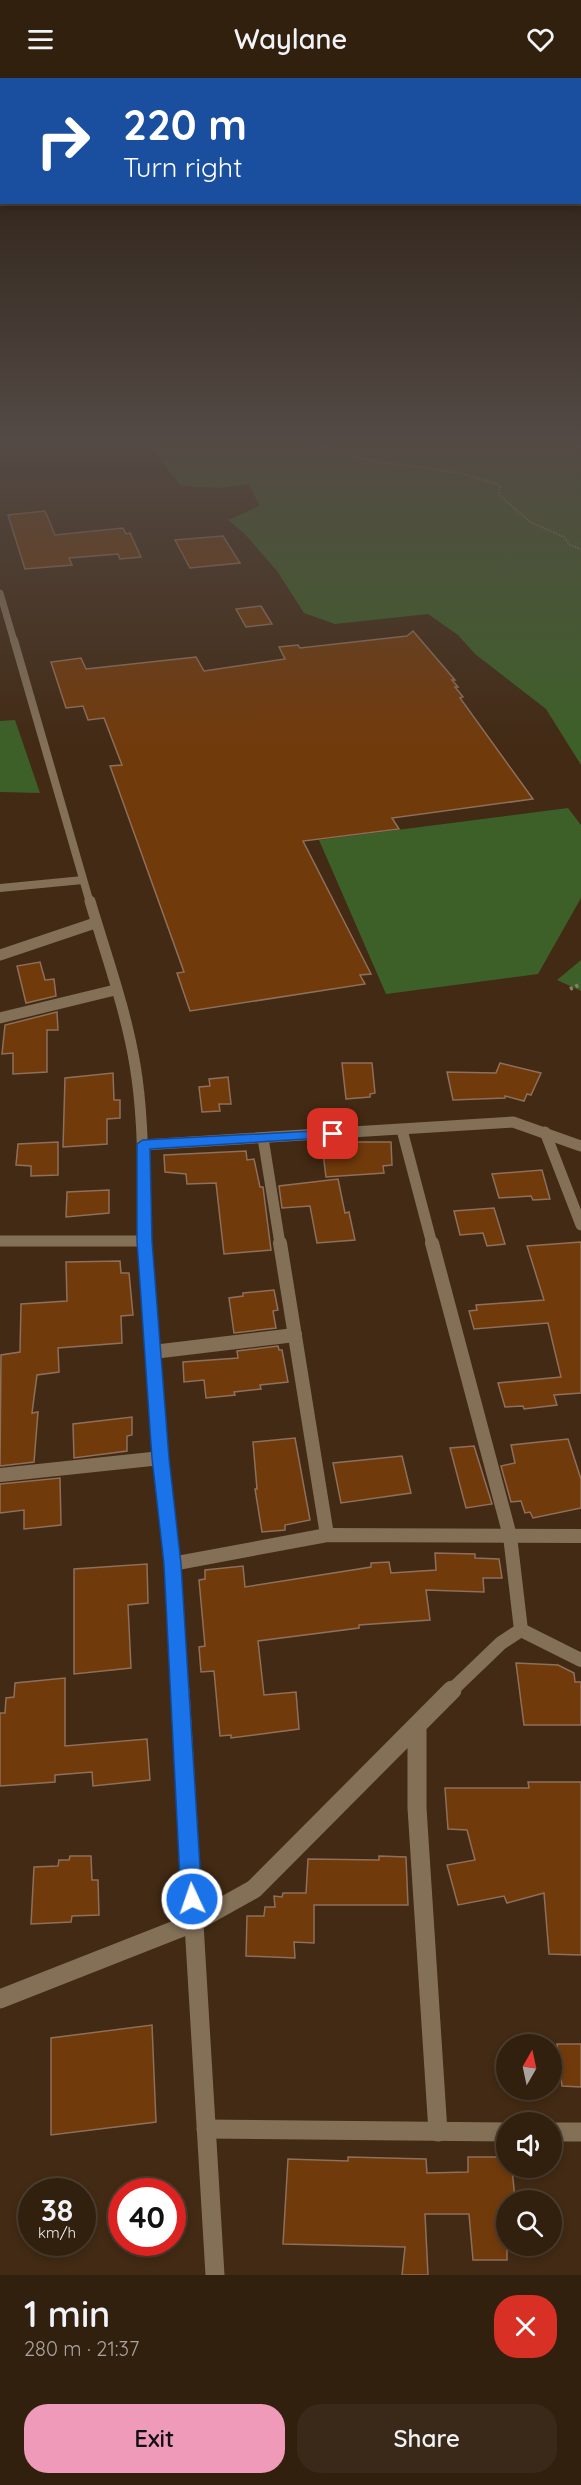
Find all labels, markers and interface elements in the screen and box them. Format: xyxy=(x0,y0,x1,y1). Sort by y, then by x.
text: Waylane xyxy=(234,22,347,56)
icon: menu xyxy=(24,23,57,56)
icon: heart xyxy=(524,23,557,56)
text: 220 m xyxy=(123,98,247,151)
icon: right xyxy=(24,102,102,180)
text: Turn right xyxy=(123,150,242,184)
pin xyxy=(307,1108,358,1159)
icon: arrive xyxy=(316,1117,349,1150)
position arrow xyxy=(160,1867,224,1931)
north arrow xyxy=(496,2034,562,2100)
map controls xyxy=(496,2034,562,2256)
button: sound xyxy=(496,2112,562,2178)
speed limit sign: 40 xyxy=(108,2178,186,2256)
button: search xyxy=(496,2190,562,2256)
text: 38 xyxy=(41,2191,73,2229)
text: km/h xyxy=(38,2223,76,2242)
text: 1 min xyxy=(24,2291,110,2336)
button: close xyxy=(494,2295,557,2358)
text: 280 m · 21:37 xyxy=(24,2336,139,2361)
button: Exit xyxy=(24,2404,285,2473)
button: Share xyxy=(297,2404,557,2473)

